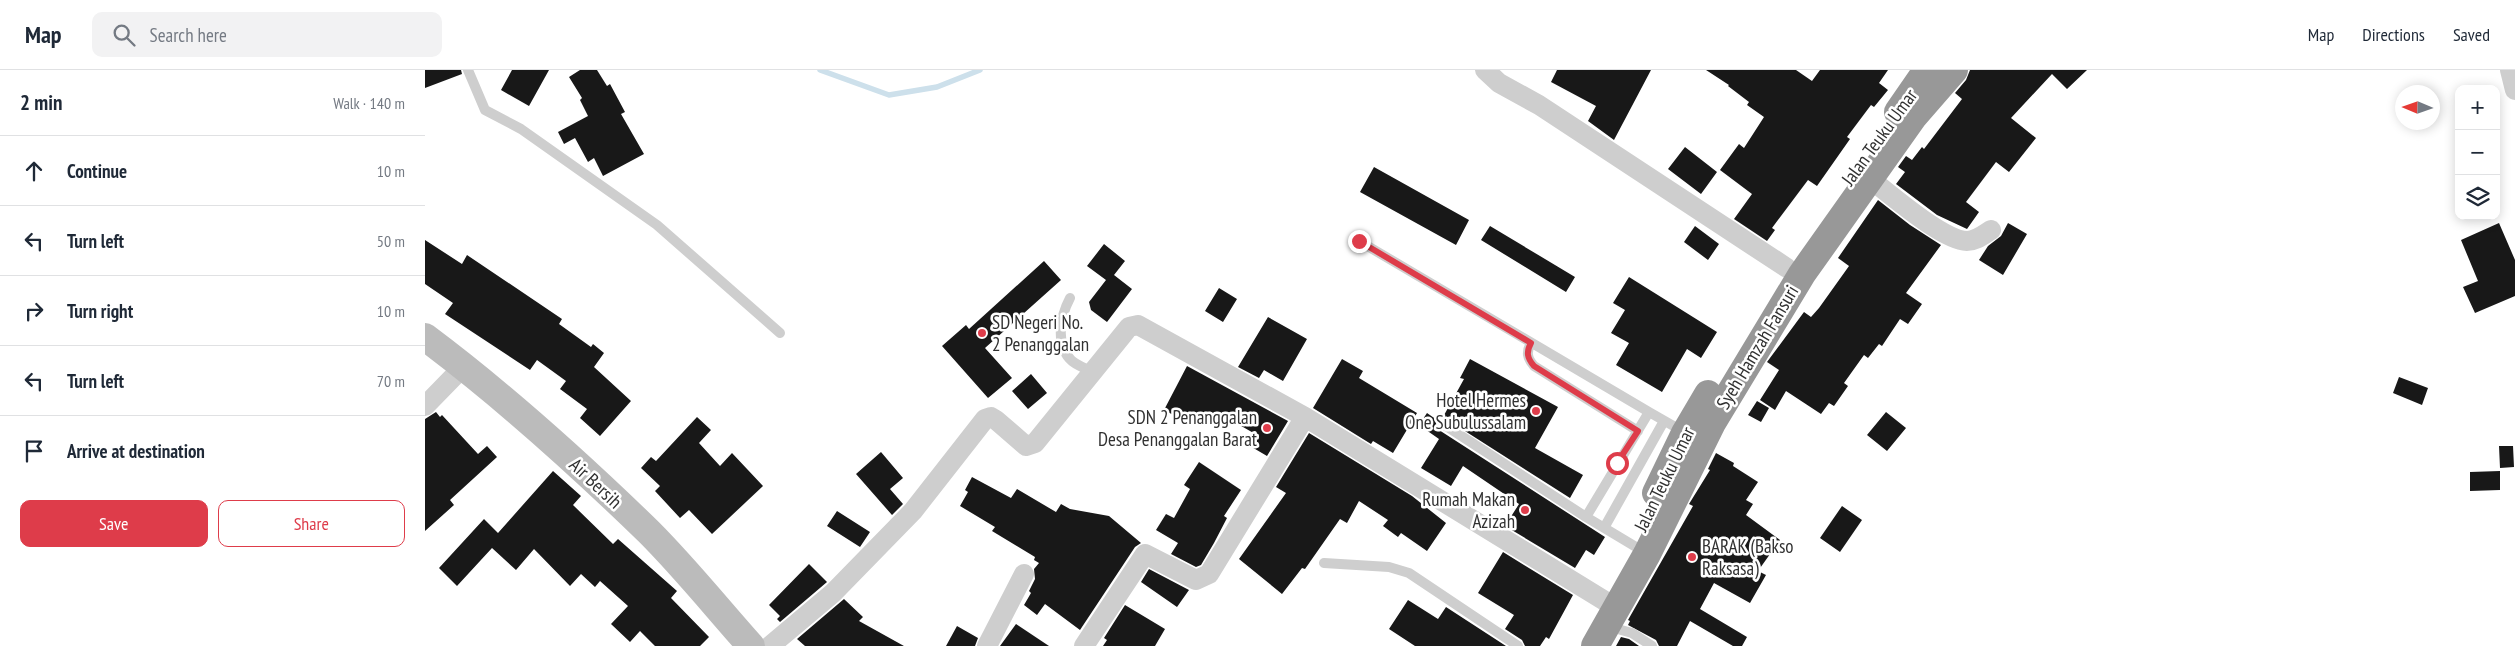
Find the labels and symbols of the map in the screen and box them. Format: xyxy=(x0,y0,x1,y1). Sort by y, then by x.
street label: Jalan Teuku Umar xyxy=(1835,83,1923,191)
north arrow xyxy=(2395,85,2440,130)
route end xyxy=(1348,230,1371,253)
street label: Syeh Hamzah Fansuri xyxy=(1711,281,1803,413)
place label: SD Negeri No. 2 Penanggalan xyxy=(992,310,1089,356)
marker: SD Negeri No. 2 Penanggalan xyxy=(976,327,988,339)
place label: Hotel Hermes One Subulussalam xyxy=(1405,388,1526,434)
place label: SDN 2 Penanggalan Desa Penanggalan Barat xyxy=(1098,405,1258,451)
marker: Hotel Hermes One Subulussalam xyxy=(1530,405,1542,417)
marker: SDN 2 Penanggalan Desa Penanggalan Barat xyxy=(1261,422,1273,434)
street label: Jalan Teuku Umar xyxy=(1628,422,1700,536)
route start xyxy=(1606,452,1629,475)
street label: Air Bersih xyxy=(565,453,627,513)
place label: Rumah Makan Azizah xyxy=(1422,487,1515,533)
marker: Rumah Makan Azizah xyxy=(1519,504,1531,516)
place label: BARAK (Bakso Raksasa) xyxy=(1702,534,1794,580)
marker: BARAK (Bakso Raksasa) xyxy=(1686,551,1698,563)

